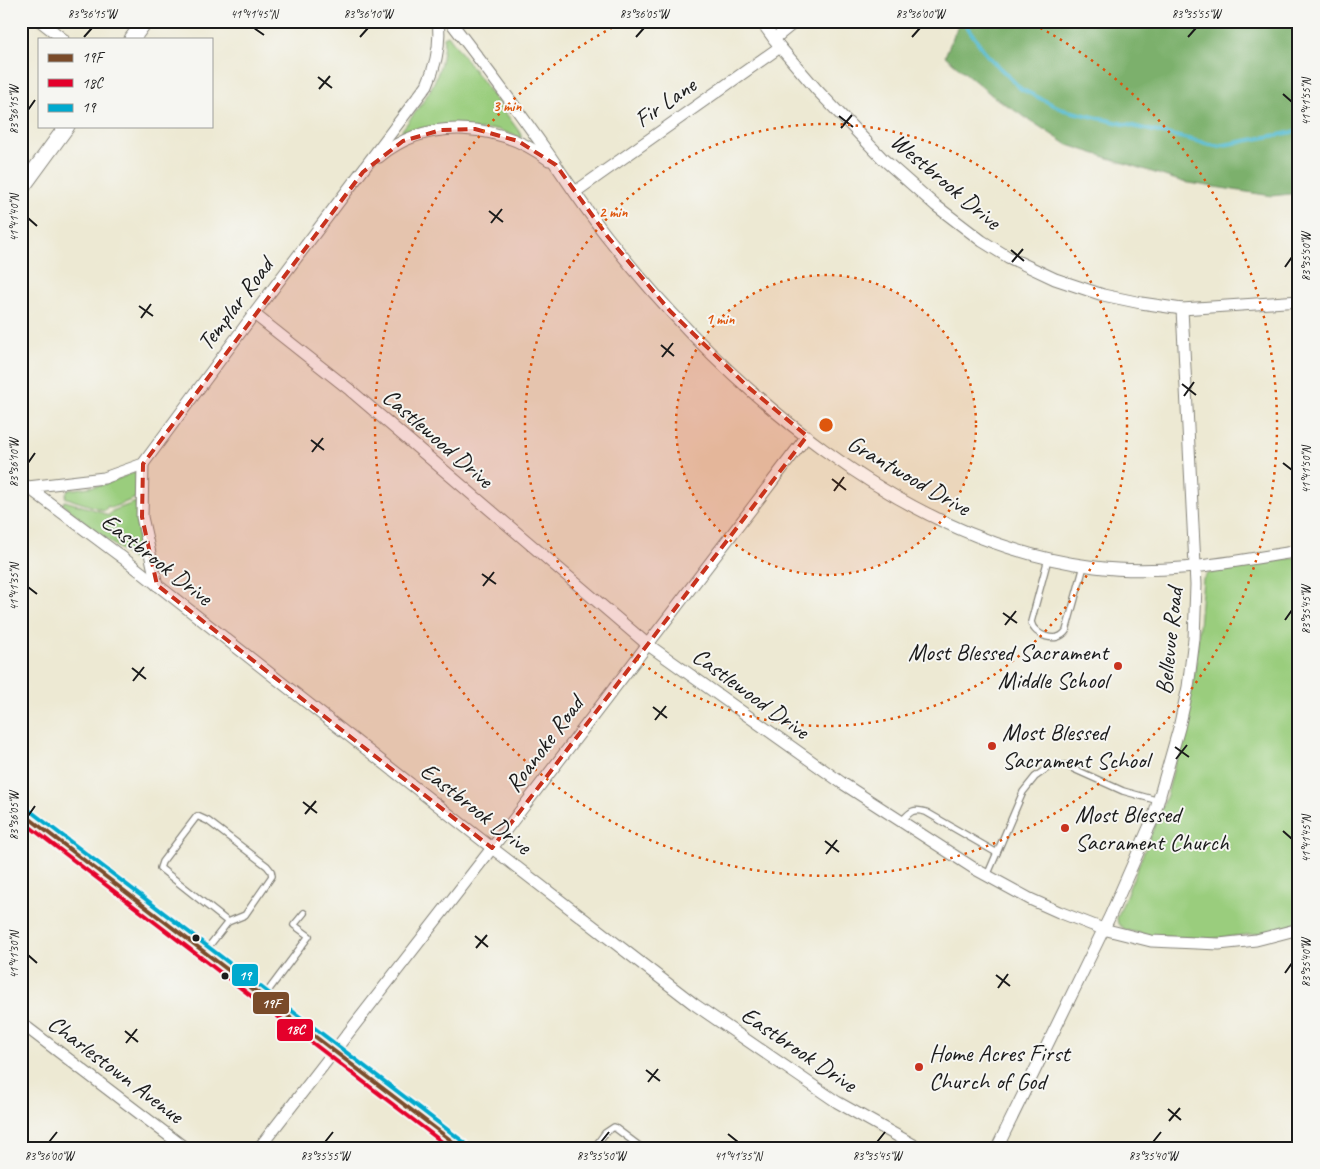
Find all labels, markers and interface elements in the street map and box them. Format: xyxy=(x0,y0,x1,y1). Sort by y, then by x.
text: 83°36'15"W xyxy=(68,6,119,22)
text: 41°41'45"N xyxy=(230,6,279,22)
text: 83°36'10"W xyxy=(344,6,395,22)
text: 83°36'05"W xyxy=(620,6,671,22)
text: 83°36'00"W xyxy=(896,6,947,22)
text: 83°35'55"W xyxy=(1172,6,1223,22)
legend xyxy=(38,38,212,128)
text: 19F xyxy=(82,48,106,67)
street label: Fir Lane xyxy=(628,69,703,134)
text: 18C xyxy=(82,74,105,93)
text: 41°41'55"N xyxy=(1298,77,1314,126)
text: 83°36'15"W xyxy=(6,83,22,134)
text: 3 min xyxy=(493,97,522,116)
text: 19 xyxy=(82,98,97,117)
street label: Westbrook Drive xyxy=(885,126,1009,237)
text: 41°41'40"N xyxy=(6,193,22,242)
text: 2 min xyxy=(599,203,628,222)
text: 83°35'50"W xyxy=(1298,230,1314,281)
street label: Templar Road xyxy=(190,249,282,356)
text: 1 min xyxy=(706,310,735,329)
street label: Castlewood Drive xyxy=(376,382,501,496)
centre of rings xyxy=(817,416,835,434)
street label: Grantwood Drive xyxy=(842,428,978,523)
text: 83°36'10"W xyxy=(6,436,22,487)
text: 41°41'50"N xyxy=(1298,445,1314,494)
street label: Eastbrook Drive xyxy=(95,506,220,613)
text: 41°41'35"N xyxy=(6,562,22,611)
street label: Bellevue Road xyxy=(1148,583,1190,696)
text: 83°35'45"W xyxy=(1298,583,1314,634)
place label: Most Blessed Sacrament Middle School xyxy=(908,637,1112,695)
street label: Castlewood Drive xyxy=(687,641,817,747)
marker: Most Blessed Sacrament Middle School xyxy=(1112,660,1124,672)
street label: Roanoke Road xyxy=(498,687,592,798)
place label: Most Blessed Sacrament School xyxy=(1002,717,1153,775)
marker: Most Blessed Sacrament School xyxy=(986,740,998,752)
street label: Eastbrook Drive xyxy=(414,755,539,862)
text: 83°36'05"W xyxy=(6,789,22,840)
place label: Most Blessed Sacrament Church xyxy=(1075,799,1230,857)
text: 41°41'45"N xyxy=(1298,814,1314,863)
marker: Most Blessed Sacrament Church xyxy=(1059,822,1071,834)
text: 41°41'30"N xyxy=(6,930,22,979)
unlabelled marker xyxy=(191,933,201,943)
text: 83°35'40"W xyxy=(1298,936,1314,987)
line badge: 19 xyxy=(231,963,259,987)
text: 19 xyxy=(239,967,253,984)
unlabelled marker xyxy=(220,971,230,981)
line badge: 19F xyxy=(252,991,290,1015)
text: 19F xyxy=(262,995,284,1012)
street label: Eastbrook Drive xyxy=(736,999,864,1100)
street label: Charlestown Avenue xyxy=(42,1008,192,1131)
line badge: 18C xyxy=(276,1018,314,1042)
text: 18C xyxy=(285,1021,307,1038)
place label: Home Acres First Church of God xyxy=(929,1038,1071,1096)
marker: Home Acres First Church of God xyxy=(913,1061,925,1073)
text: 83°36'00"W xyxy=(25,1148,76,1164)
text: 83°35'55"W xyxy=(301,1148,352,1164)
text: 83°35'50"W xyxy=(577,1148,628,1164)
text: 41°41'35"N xyxy=(714,1148,763,1164)
text: 83°35'45"W xyxy=(853,1148,904,1164)
text: 83°35'40"W xyxy=(1129,1148,1180,1164)

